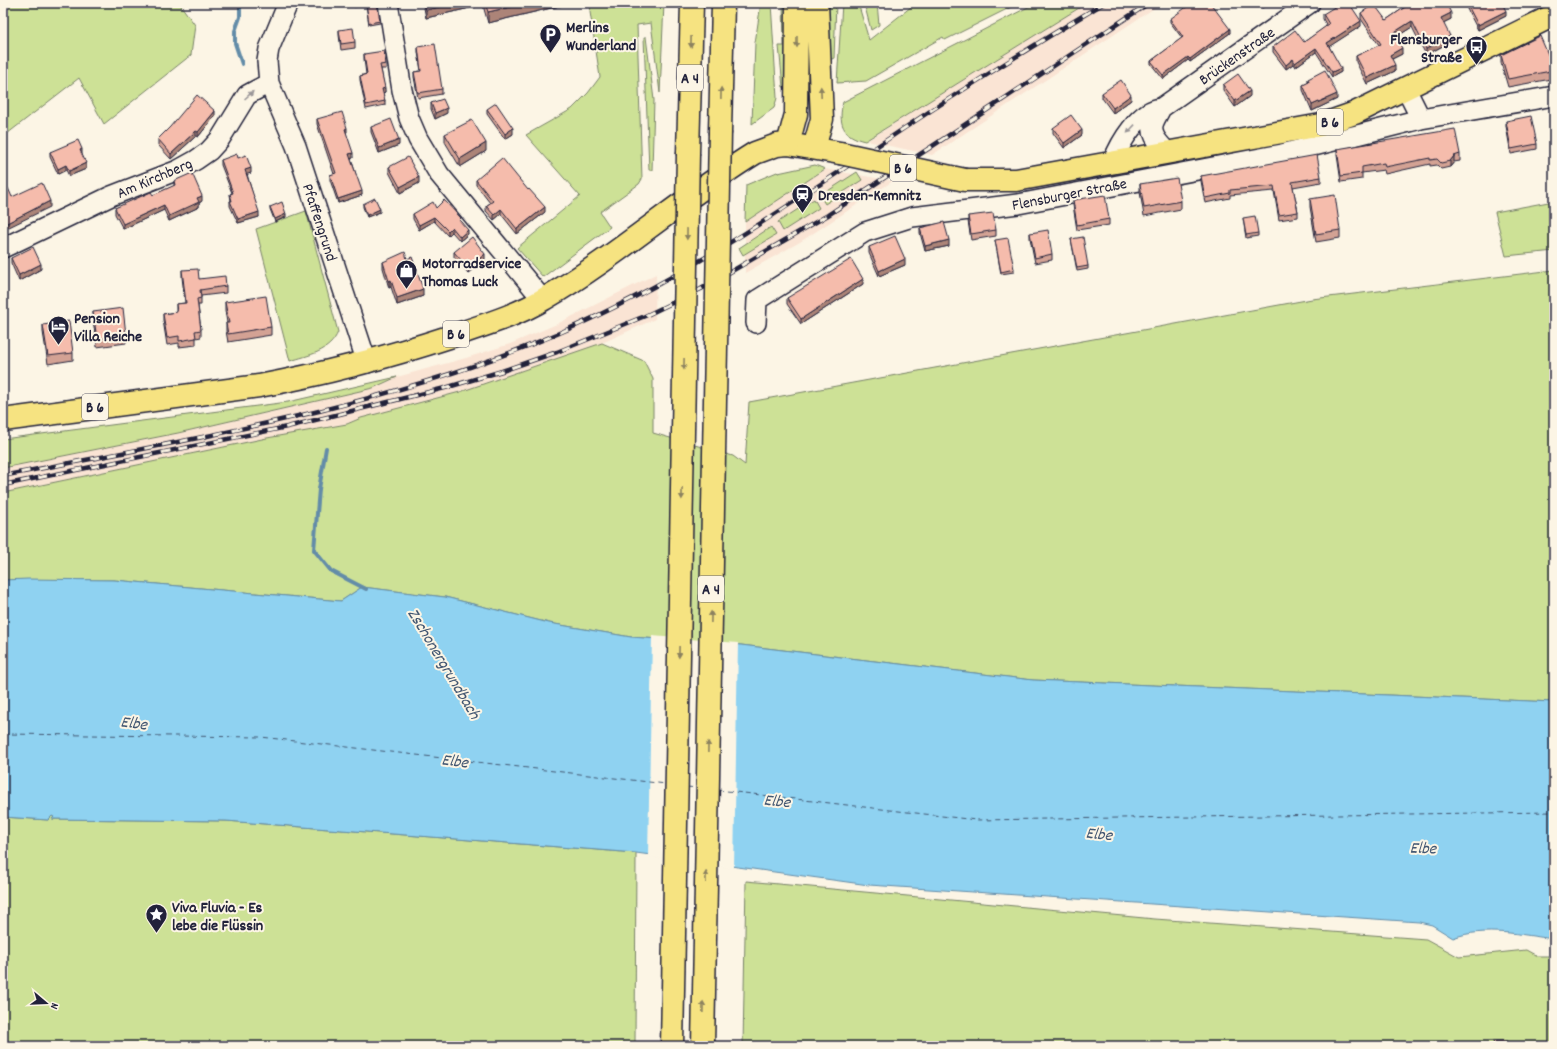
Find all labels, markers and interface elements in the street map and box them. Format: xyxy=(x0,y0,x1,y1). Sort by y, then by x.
place label: Merlins Wunderland xyxy=(566,17,636,58)
parking icon: Merlins Wunderland xyxy=(538,22,564,55)
street label: Brückenstraße xyxy=(1195,22,1280,92)
place label: Flensburger Straße xyxy=(1390,29,1463,70)
bus stop icon: Flensburger Straße xyxy=(1464,34,1490,67)
one-way arrow xyxy=(688,36,694,49)
one-way arrow xyxy=(794,36,800,49)
road number: A 4 xyxy=(677,65,703,91)
one-way arrow xyxy=(818,85,824,98)
one-way arrow xyxy=(718,86,724,99)
one-way arrow xyxy=(244,90,254,99)
road number: B 6 xyxy=(1317,109,1343,135)
one-way arrow xyxy=(1126,124,1136,134)
street label: Am Kirchberg xyxy=(114,153,196,206)
road number: B 6 xyxy=(890,155,916,181)
street label: Flensburger Straße xyxy=(1010,173,1129,218)
street label: Pfaffengrund xyxy=(295,181,342,265)
station icon: Dresden-Kemnitz xyxy=(790,181,816,214)
place label: Dresden-Kemnitz xyxy=(818,185,922,208)
one-way arrow xyxy=(684,228,690,241)
place label: Motorradservice Thomas Luck xyxy=(422,253,521,294)
shop icon: Motorradservice Thomas Luck xyxy=(394,258,420,291)
place label: Pension Villa Reiche xyxy=(74,308,142,349)
hotel icon: Pension Villa Reiche xyxy=(45,313,71,346)
road number: B 6 xyxy=(443,321,469,347)
one-way arrow xyxy=(681,358,687,371)
road number: B 6 xyxy=(82,394,108,420)
one-way arrow xyxy=(679,488,685,501)
road number: A 4 xyxy=(698,576,724,602)
water label: Zschonergrundbach xyxy=(400,605,486,725)
one-way arrow xyxy=(708,610,714,623)
one-way arrow xyxy=(676,646,682,659)
water label: Elbe xyxy=(119,711,150,739)
one-way arrow xyxy=(705,740,711,753)
water label: Elbe xyxy=(440,749,471,777)
water label: Elbe xyxy=(762,790,793,816)
water label: Elbe xyxy=(1084,823,1115,849)
water label: Elbe xyxy=(1409,838,1438,863)
one-way arrow xyxy=(703,870,709,883)
place label: Viva Fluvia - Es lebe die Flüssin xyxy=(172,897,263,938)
place icon: Viva Fluvia - Es lebe die Flüssin xyxy=(143,902,169,935)
north arrow xyxy=(26,983,66,1023)
text: N xyxy=(45,1000,62,1011)
one-way arrow xyxy=(700,1000,706,1013)

